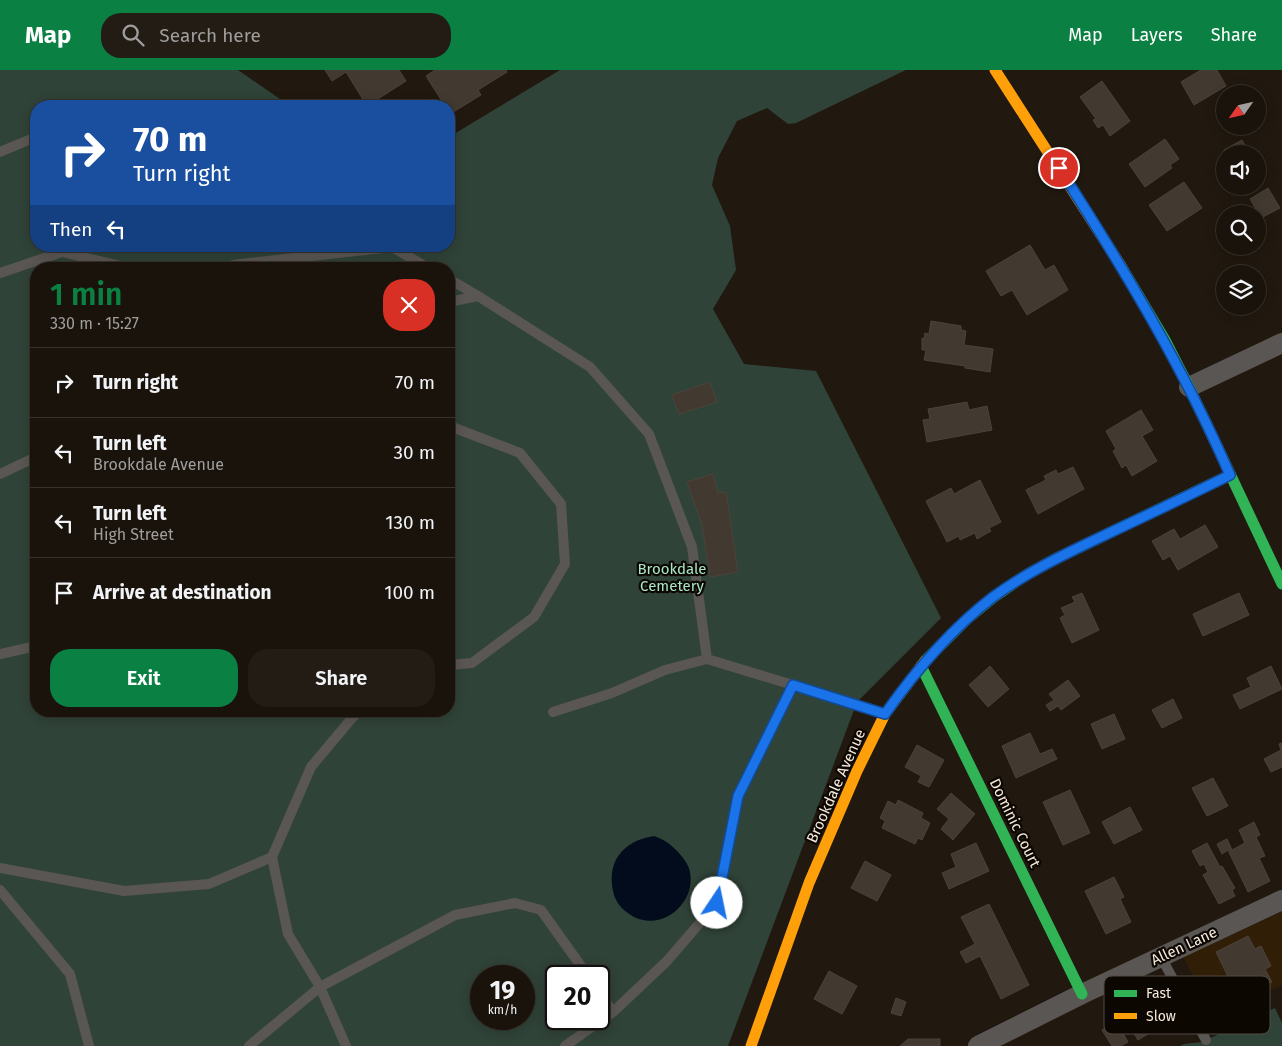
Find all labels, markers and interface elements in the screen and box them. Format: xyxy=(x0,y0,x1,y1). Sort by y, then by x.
search box xyxy=(101,13,451,58)
text: Map xyxy=(25,21,71,49)
icon: search xyxy=(119,21,147,49)
text: Search here xyxy=(159,24,261,47)
text: Map xyxy=(1068,24,1103,46)
text: Layers xyxy=(1131,24,1183,46)
text: Share xyxy=(1211,24,1257,46)
north arrow xyxy=(1216,85,1266,135)
map controls xyxy=(1216,85,1266,315)
text: 70 m xyxy=(133,118,207,160)
icon: right xyxy=(50,120,115,185)
button: sound xyxy=(1216,145,1266,195)
pin xyxy=(1038,147,1080,189)
icon: arrive xyxy=(1045,154,1073,182)
text: Turn right xyxy=(133,160,230,187)
button: search xyxy=(1216,205,1266,255)
icon: left xyxy=(102,215,130,243)
text: Then xyxy=(50,218,92,241)
button: layers xyxy=(1216,265,1266,315)
text: 1 min xyxy=(50,277,122,313)
button: close xyxy=(383,279,435,331)
text: 330 m · 15:27 xyxy=(50,314,139,333)
icon: right xyxy=(50,369,78,397)
text: Turn right xyxy=(93,371,178,394)
text: 70 m xyxy=(395,371,435,394)
text: Turn left xyxy=(93,432,167,455)
icon: left xyxy=(50,439,78,467)
text: 30 m xyxy=(394,441,435,464)
text: Brookdale Avenue xyxy=(93,455,224,474)
text: Turn left xyxy=(93,502,167,525)
icon: left xyxy=(50,509,78,537)
text: 130 m xyxy=(385,511,435,534)
text: High Street xyxy=(93,525,174,544)
park label: Brookdale Cemetery xyxy=(637,560,707,595)
icon: arrive xyxy=(50,579,78,607)
text: Arrive at destination xyxy=(93,581,272,604)
text: 100 m xyxy=(384,581,435,604)
button: Exit xyxy=(50,649,238,707)
button: Share xyxy=(248,649,435,707)
street label: Brookdale Avenue xyxy=(803,726,869,846)
street label: Dominic Court xyxy=(986,776,1044,871)
position arrow xyxy=(690,876,742,928)
street label: Allen Lane xyxy=(1148,923,1220,969)
speed limit sign: 20 xyxy=(545,965,610,1030)
text: 19 xyxy=(490,976,515,1006)
legend xyxy=(1104,976,1270,1034)
text: Fast xyxy=(1146,985,1172,1002)
text: km/h xyxy=(488,1003,517,1017)
text: Slow xyxy=(1146,1008,1176,1025)

